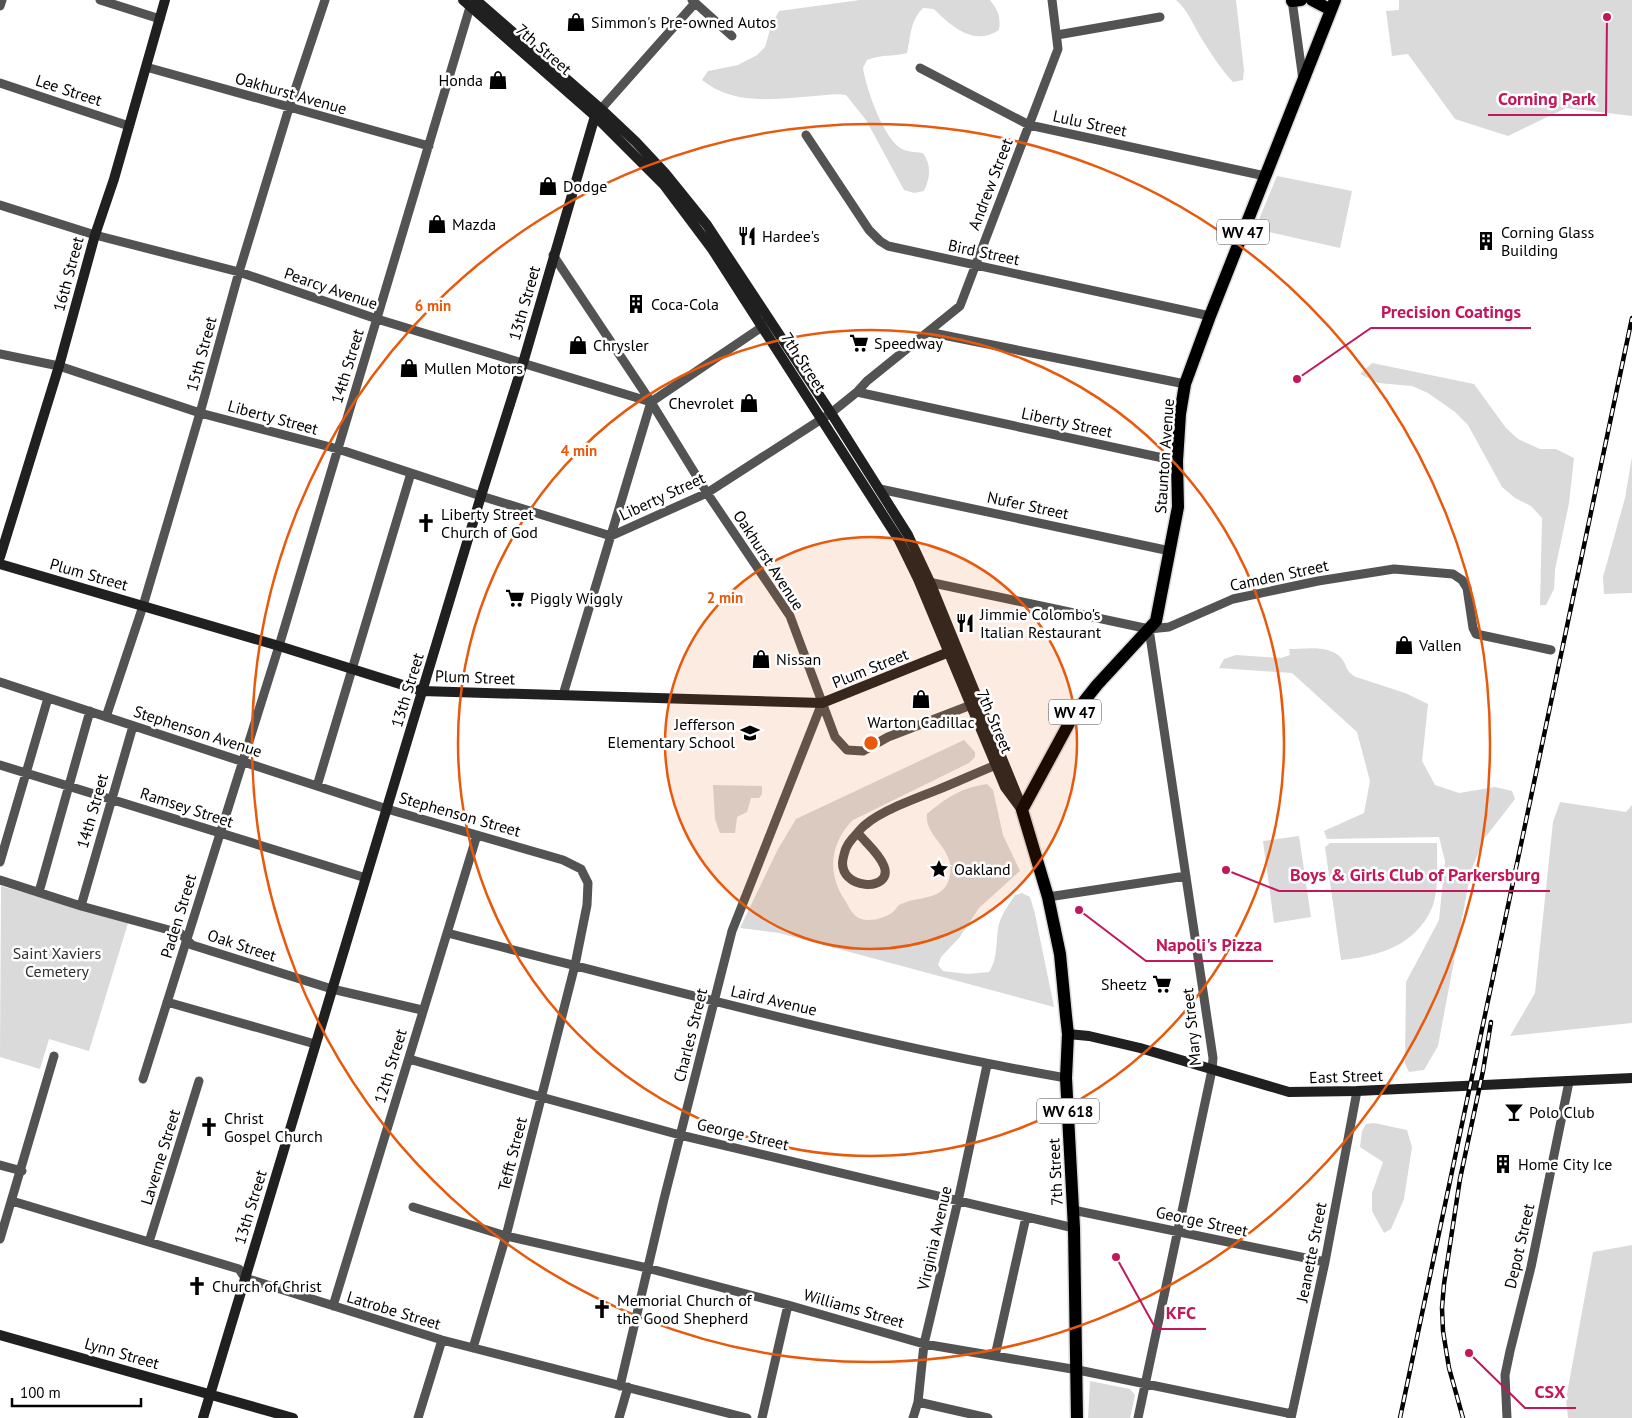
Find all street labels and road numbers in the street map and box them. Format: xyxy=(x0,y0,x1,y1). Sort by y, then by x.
street label: 7th Street xyxy=(512,19,577,79)
street label: Oakhurst Avenue xyxy=(233,68,349,118)
street label: Lee Street xyxy=(33,70,105,110)
street label: Lulu Street xyxy=(1051,105,1129,141)
street label: Andrew Street xyxy=(963,135,1017,233)
road number: WV 47 xyxy=(1217,220,1269,244)
street label: 16th Street xyxy=(48,234,88,314)
street label: Bird Street xyxy=(946,235,1022,269)
street label: Pearcy Avenue xyxy=(282,263,380,313)
street label: 13th Street xyxy=(504,263,544,343)
street label: 15th Street xyxy=(181,314,221,394)
street label: 14th Street xyxy=(326,326,368,406)
street label: 7th Street xyxy=(777,328,831,396)
street label: Liberty Street xyxy=(226,395,321,439)
street label: Staunton Avenue xyxy=(1150,398,1178,514)
street label: Liberty Street xyxy=(1020,403,1115,442)
street label: Liberty Street xyxy=(616,467,709,525)
street label: Nufer Street xyxy=(985,487,1071,524)
street label: Oakhurst Avenue xyxy=(729,506,809,614)
street label: Plum Street xyxy=(48,553,131,595)
street label: Camden Street xyxy=(1228,555,1331,595)
street label: Plum Street xyxy=(829,643,912,692)
street label: 13th Street xyxy=(386,650,428,730)
street label: Plum Street xyxy=(434,666,516,688)
street label: 7th Street xyxy=(973,686,1018,757)
road number: WV 47 xyxy=(1049,700,1101,724)
street label: Stephenson Avenue xyxy=(131,701,265,761)
street label: 14th Street xyxy=(72,771,112,851)
street label: Ramsey Street xyxy=(138,783,237,832)
street label: Stephenson Street xyxy=(397,787,524,841)
street label: Paden Street xyxy=(156,871,200,961)
street label: Oak Street xyxy=(205,924,279,966)
street label: Laird Avenue xyxy=(729,980,819,1020)
street label: Charles Street xyxy=(669,985,711,1084)
street label: Mary Street xyxy=(1177,987,1205,1067)
street label: 12th Street xyxy=(369,1026,411,1106)
street label: East Street xyxy=(1309,1065,1384,1087)
road number: WV 618 xyxy=(1037,1098,1099,1124)
street label: Laverne Street xyxy=(136,1106,184,1207)
street label: Tefft Street xyxy=(493,1114,531,1193)
street label: George Street xyxy=(695,1114,791,1154)
street label: 7th Street xyxy=(1043,1137,1067,1206)
street label: 13th Street xyxy=(229,1167,271,1247)
street label: Virginia Avenue xyxy=(912,1184,956,1293)
street label: Jeanette Street xyxy=(1291,1200,1331,1305)
street label: George Street xyxy=(1154,1201,1250,1241)
street label: Depot Street xyxy=(1500,1201,1539,1290)
street label: Williams Street xyxy=(801,1284,907,1332)
street label: Latrobe Street xyxy=(345,1286,444,1334)
street label: Lynn Street xyxy=(82,1333,162,1373)

